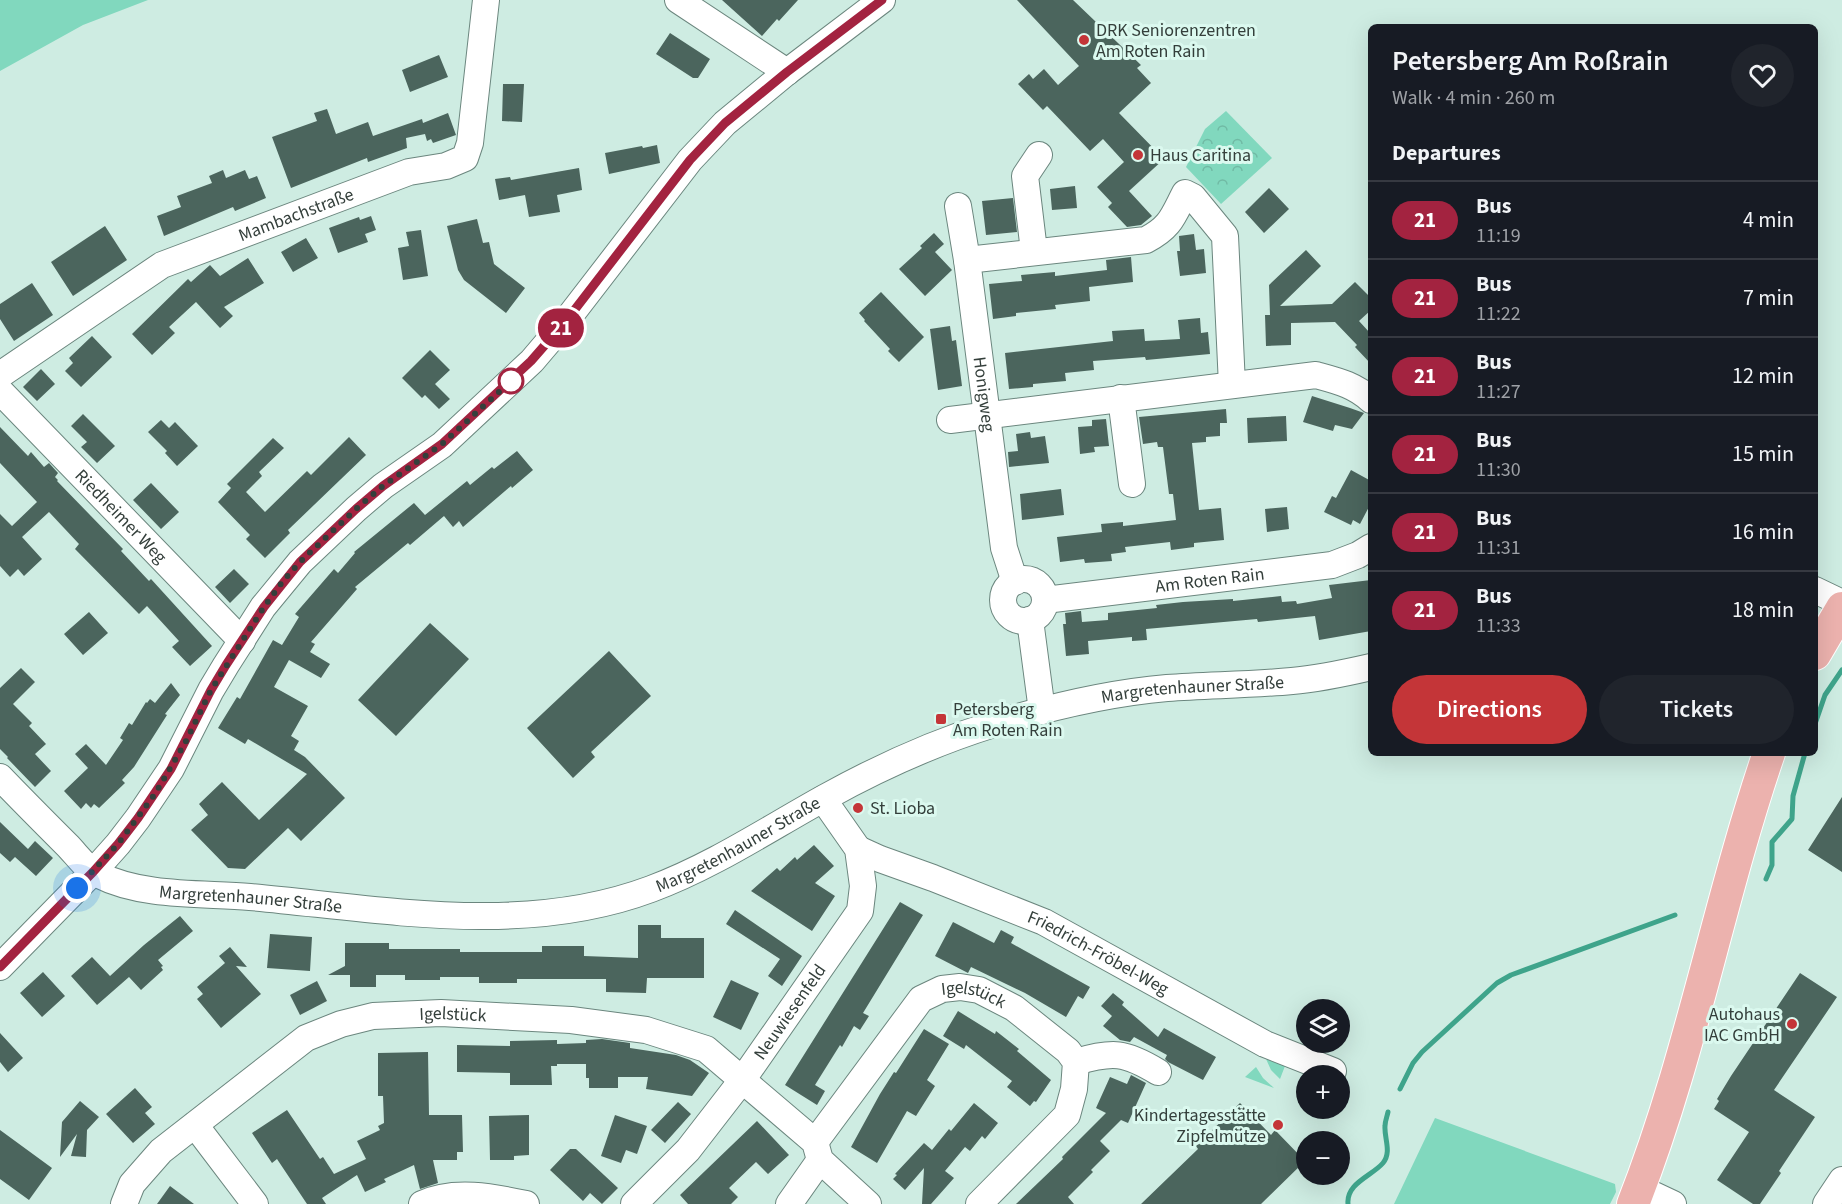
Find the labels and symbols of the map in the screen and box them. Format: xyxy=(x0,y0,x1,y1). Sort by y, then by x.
place label: DRK Seniorenzentren Am Roten Rain xyxy=(1096,18,1256,64)
marker: DRK Seniorenzentren Am Roten Rain xyxy=(1077,33,1091,47)
place label: Haus Caritina xyxy=(1150,143,1251,168)
marker: Haus Caritina xyxy=(1131,148,1145,162)
street label: Mambachstraße xyxy=(235,181,357,248)
line badge: 21 xyxy=(534,308,588,348)
street label: Honigweg xyxy=(967,355,1001,433)
unlabelled marker xyxy=(498,368,524,394)
street label: Riedheimer Weg xyxy=(69,463,173,569)
street label: Am Roten Rain xyxy=(1154,561,1266,599)
street label: Margretenhauner Straße xyxy=(1099,669,1285,709)
place label: Petersberg Am Roten Rain xyxy=(953,697,1063,743)
marker: Petersberg Am Roten Rain xyxy=(934,712,948,726)
street label: Margretenhauner Straße xyxy=(652,790,825,899)
place label: St. Lioba xyxy=(870,796,935,821)
marker: St. Lioba xyxy=(851,801,865,815)
your location xyxy=(62,873,92,903)
street label: Margretenhauner Straße xyxy=(158,879,343,919)
street label: Friedrich-Fröbel-Weg xyxy=(1024,904,1173,1001)
street label: Neuwiesenfeld xyxy=(748,959,832,1065)
street label: Igelstück xyxy=(940,974,1011,1014)
street label: Igelstück xyxy=(419,1000,487,1028)
place label: Autohaus IAC GmbH xyxy=(1704,1002,1780,1048)
marker: Autohaus IAC GmbH xyxy=(1785,1017,1799,1031)
place label: Kindertagesstätte Zipfelmütze xyxy=(1134,1103,1266,1149)
marker: Kindertagesstätte Zipfelmütze xyxy=(1271,1118,1285,1132)

